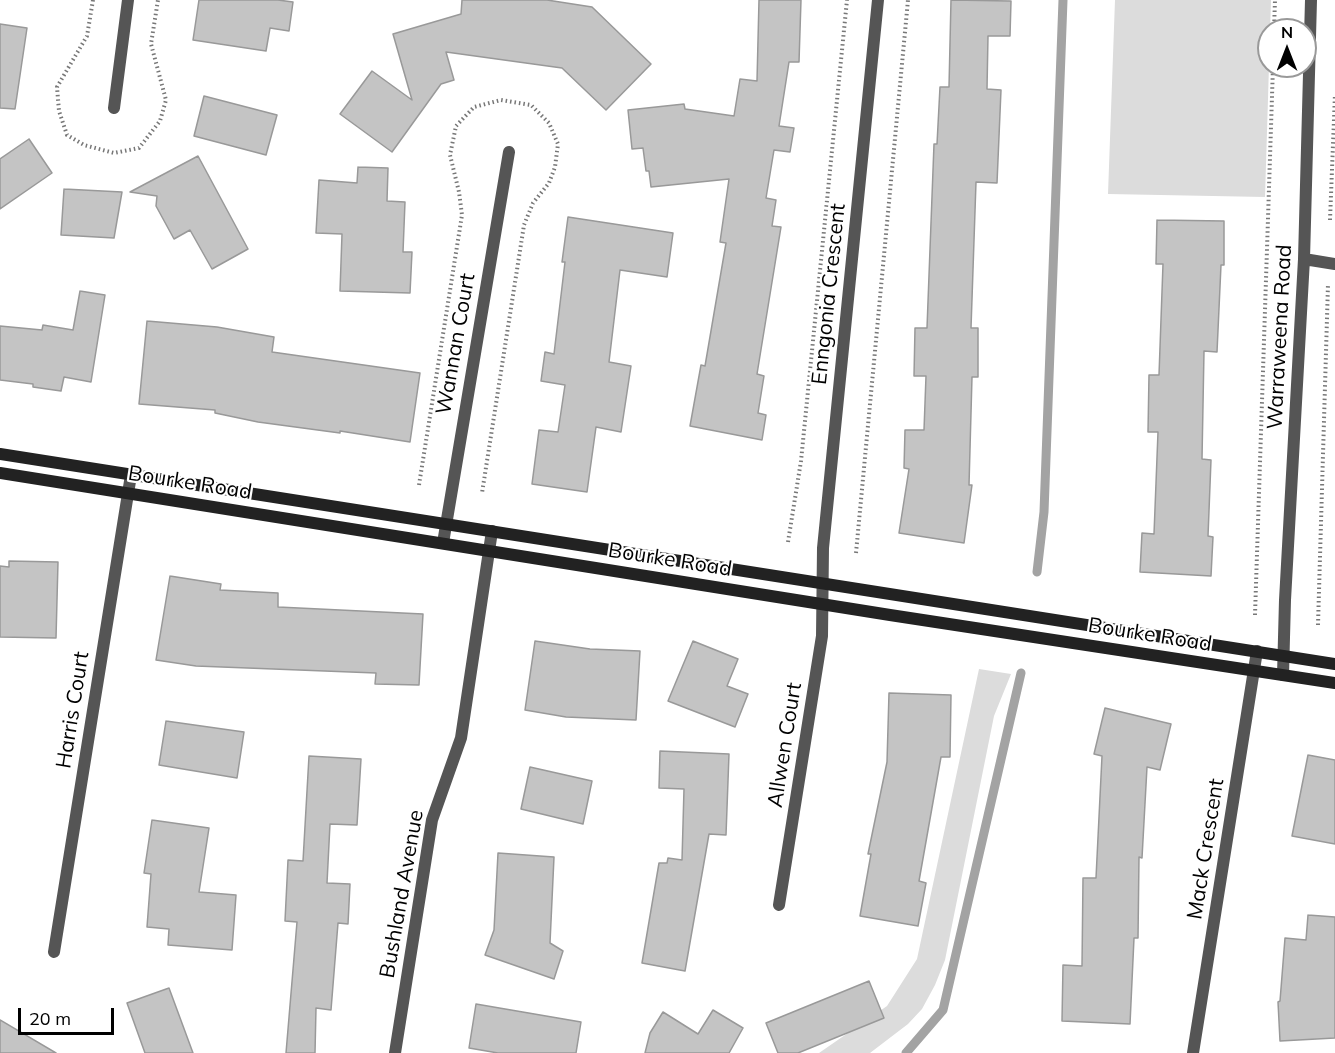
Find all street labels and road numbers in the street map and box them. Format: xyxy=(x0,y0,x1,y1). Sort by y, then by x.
street label: Enngonia Crescent xyxy=(807,202,851,386)
street label: Warraweena Road xyxy=(1263,244,1297,430)
street label: Wannan Court xyxy=(431,271,481,417)
street label: Bourke Road xyxy=(126,461,254,505)
street label: Bourke Road xyxy=(606,538,734,582)
street label: Bourke Road xyxy=(1086,613,1214,657)
street label: Harris Court xyxy=(51,650,95,770)
street label: Allwen Court xyxy=(763,681,807,809)
street label: Mack Crescent xyxy=(1182,777,1230,921)
street label: Bushland Avenue xyxy=(375,808,429,980)

